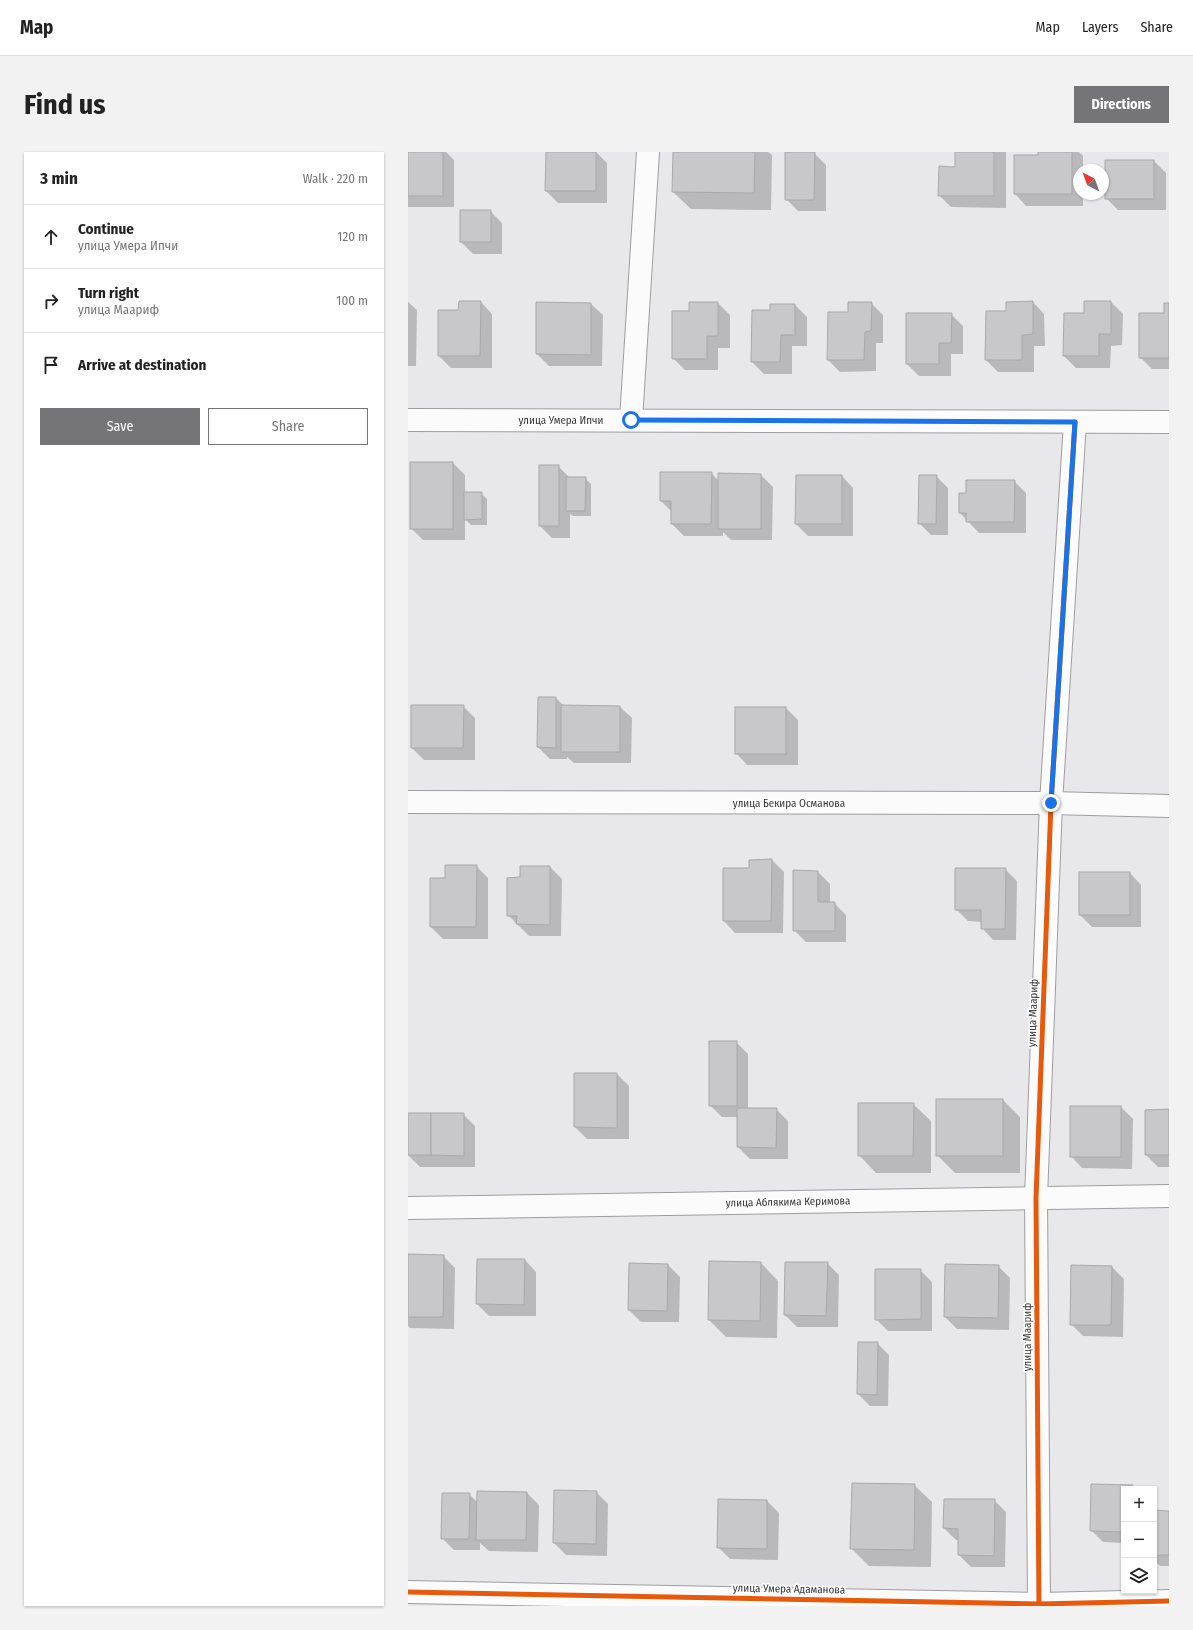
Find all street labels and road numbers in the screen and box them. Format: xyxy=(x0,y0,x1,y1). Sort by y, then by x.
street label: улица Умера Ипчи xyxy=(519,414,603,427)
street label: улица Бекира Османова xyxy=(733,797,845,810)
street label: улица Маариф xyxy=(1025,979,1041,1047)
street label: улица Аблякима Керимова xyxy=(726,1194,850,1210)
street label: улица Маариф xyxy=(1021,1303,1034,1371)
street label: улица Умера Адаманова xyxy=(733,1582,845,1596)

